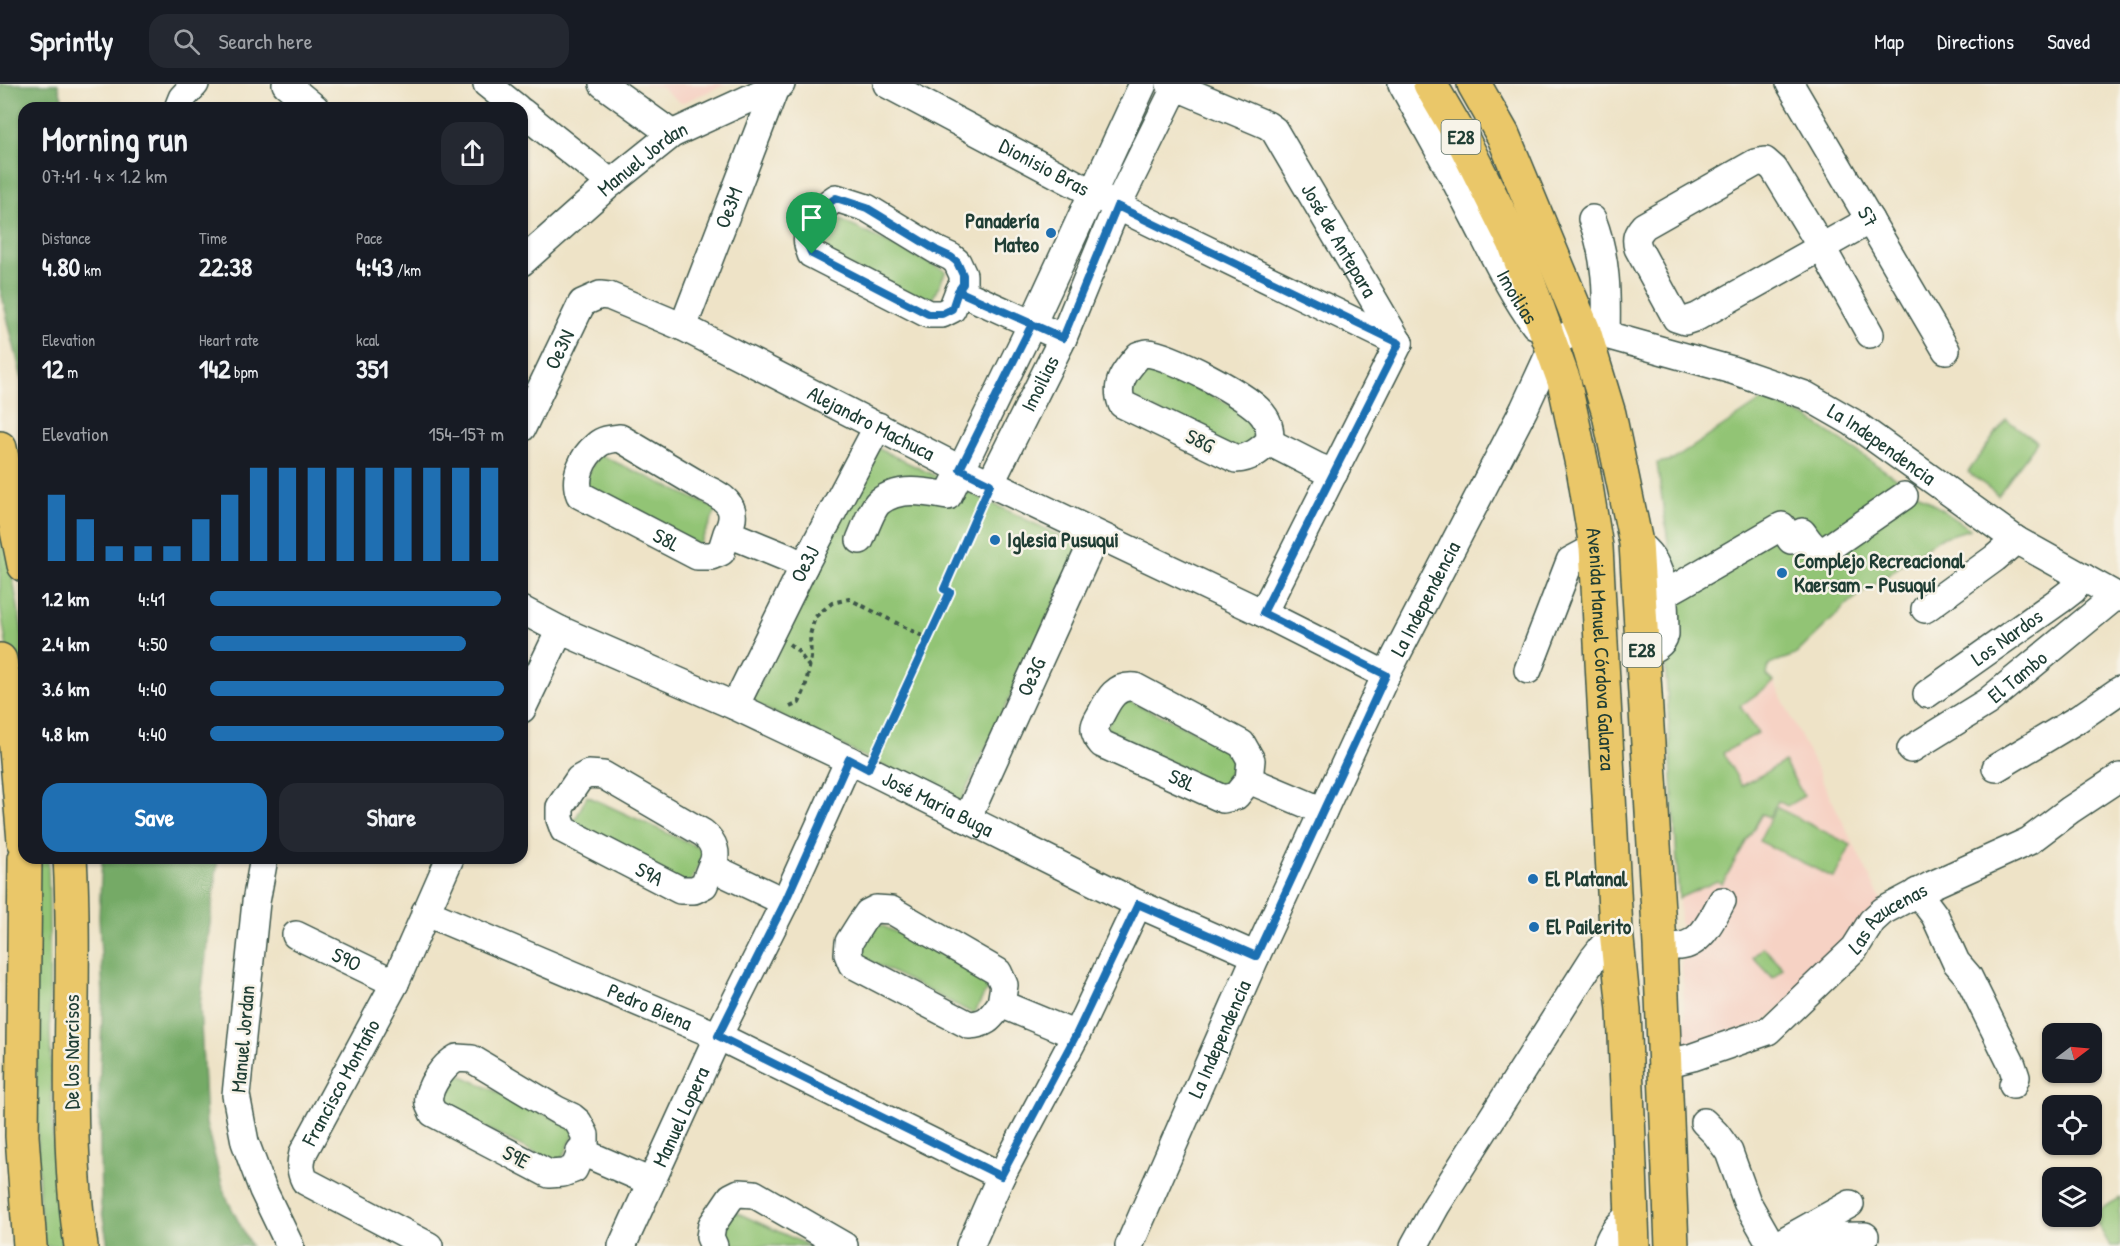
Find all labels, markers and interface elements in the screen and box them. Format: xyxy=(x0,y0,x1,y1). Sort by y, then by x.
search box xyxy=(149,14,569,68)
text: Sprintly xyxy=(30,22,113,60)
icon: search xyxy=(170,25,203,58)
text: Search here xyxy=(218,26,312,56)
text: Map xyxy=(1874,27,1904,56)
text: Directions xyxy=(1937,27,2014,56)
text: Saved xyxy=(2047,27,2090,56)
street label: Manuel Jordan xyxy=(591,114,692,203)
text: Morning run xyxy=(42,117,188,161)
road number: E28 xyxy=(1442,120,1480,154)
button: share xyxy=(441,122,504,185)
street label: Dionisio Bras xyxy=(994,131,1095,203)
text: 07:41 · 4 × 1.2 km xyxy=(42,162,167,189)
street label: José de Antepara xyxy=(1294,178,1384,303)
street label: Oe3M xyxy=(707,183,750,232)
pin xyxy=(786,192,837,254)
icon: arrive xyxy=(795,201,828,234)
street label: S7 xyxy=(1851,201,1886,233)
place label: Panadería Mateo xyxy=(965,206,1040,259)
marker: Panadería Mateo xyxy=(1044,226,1058,240)
text: Distance xyxy=(42,227,91,249)
text: Time xyxy=(199,227,227,249)
text: Pace xyxy=(356,227,383,249)
text: 4.80 xyxy=(42,249,80,284)
text: 22:38 xyxy=(199,249,252,284)
text: 4:43 xyxy=(356,249,393,284)
text: km xyxy=(80,259,101,281)
text: /km xyxy=(393,259,421,281)
street label: Imoilias xyxy=(1490,264,1545,330)
street label: Oe3N xyxy=(537,325,581,374)
text: Elevation xyxy=(42,329,95,351)
text: Heart rate xyxy=(199,329,259,351)
text: kcal xyxy=(356,329,379,351)
text: 12 xyxy=(42,351,64,386)
text: 142 xyxy=(199,351,230,386)
text: 351 xyxy=(356,351,388,386)
street label: Imoilias xyxy=(1013,351,1066,416)
text: m xyxy=(64,361,78,383)
text: bpm xyxy=(230,361,258,383)
street label: Alejandro Machuca xyxy=(803,378,940,468)
street label: La Independencia xyxy=(1823,396,1942,492)
text: Elevation xyxy=(42,420,108,447)
text: 154–157 m xyxy=(429,420,504,447)
street label: S8G xyxy=(1181,421,1220,460)
street label: S8L xyxy=(648,521,685,559)
place label: Iglesia Pusuqui xyxy=(1007,525,1119,555)
street label: Avenida Manuel Córdova Galarza xyxy=(1579,525,1623,771)
marker: Iglesia Pusuqui xyxy=(988,533,1002,547)
street label: La Independencia xyxy=(1383,536,1467,661)
street label: Oe3J xyxy=(783,541,826,587)
place label: Complejo Recreacional Kaersam - Pusuquí xyxy=(1794,546,1965,600)
marker: Complejo Recreacional Kaersam - Pusuquí xyxy=(1775,566,1789,580)
text: 1.2 km xyxy=(42,585,89,612)
text: 4:41 xyxy=(138,585,165,612)
street label: Los Nardos xyxy=(1965,602,2048,672)
text: 2.4 km xyxy=(42,630,90,657)
text: 4:50 xyxy=(138,630,168,657)
road number: E28 xyxy=(1622,633,1662,667)
street label: El Tambo xyxy=(1981,643,2053,710)
street label: Oe3G xyxy=(1010,653,1052,701)
text: 3.6 km xyxy=(42,675,90,702)
text: 4:40 xyxy=(138,675,167,702)
text: 4.8 km xyxy=(42,720,89,747)
text: 4:40 xyxy=(138,720,167,747)
street label: S8L xyxy=(1164,761,1201,799)
street label: José Maria Buga xyxy=(877,764,998,844)
button: Save xyxy=(42,783,267,852)
button: Share xyxy=(279,783,504,852)
street label: S9A xyxy=(630,854,668,893)
place label: El Platanal xyxy=(1545,864,1628,893)
marker: El Platanal xyxy=(1526,872,1540,886)
street label: Las Azucenas xyxy=(1842,875,1932,961)
place label: El Pailerito xyxy=(1546,912,1632,941)
marker: El Pailerito xyxy=(1527,920,1541,934)
street label: S9O xyxy=(327,940,366,978)
street label: La Independencia xyxy=(1181,975,1258,1102)
street label: Pedro Biena xyxy=(603,976,697,1037)
street label: Manuel Jordan xyxy=(223,984,262,1094)
street label: De los Narcisos xyxy=(57,994,86,1110)
street label: Francisco Montaño xyxy=(294,1014,387,1152)
north arrow xyxy=(2042,1023,2102,1083)
map controls xyxy=(2042,1023,2102,1227)
street label: Manuel Lopera xyxy=(645,1062,716,1172)
button: locate xyxy=(2042,1095,2102,1155)
street label: S9E xyxy=(498,1138,535,1176)
button: layers xyxy=(2042,1167,2102,1227)

